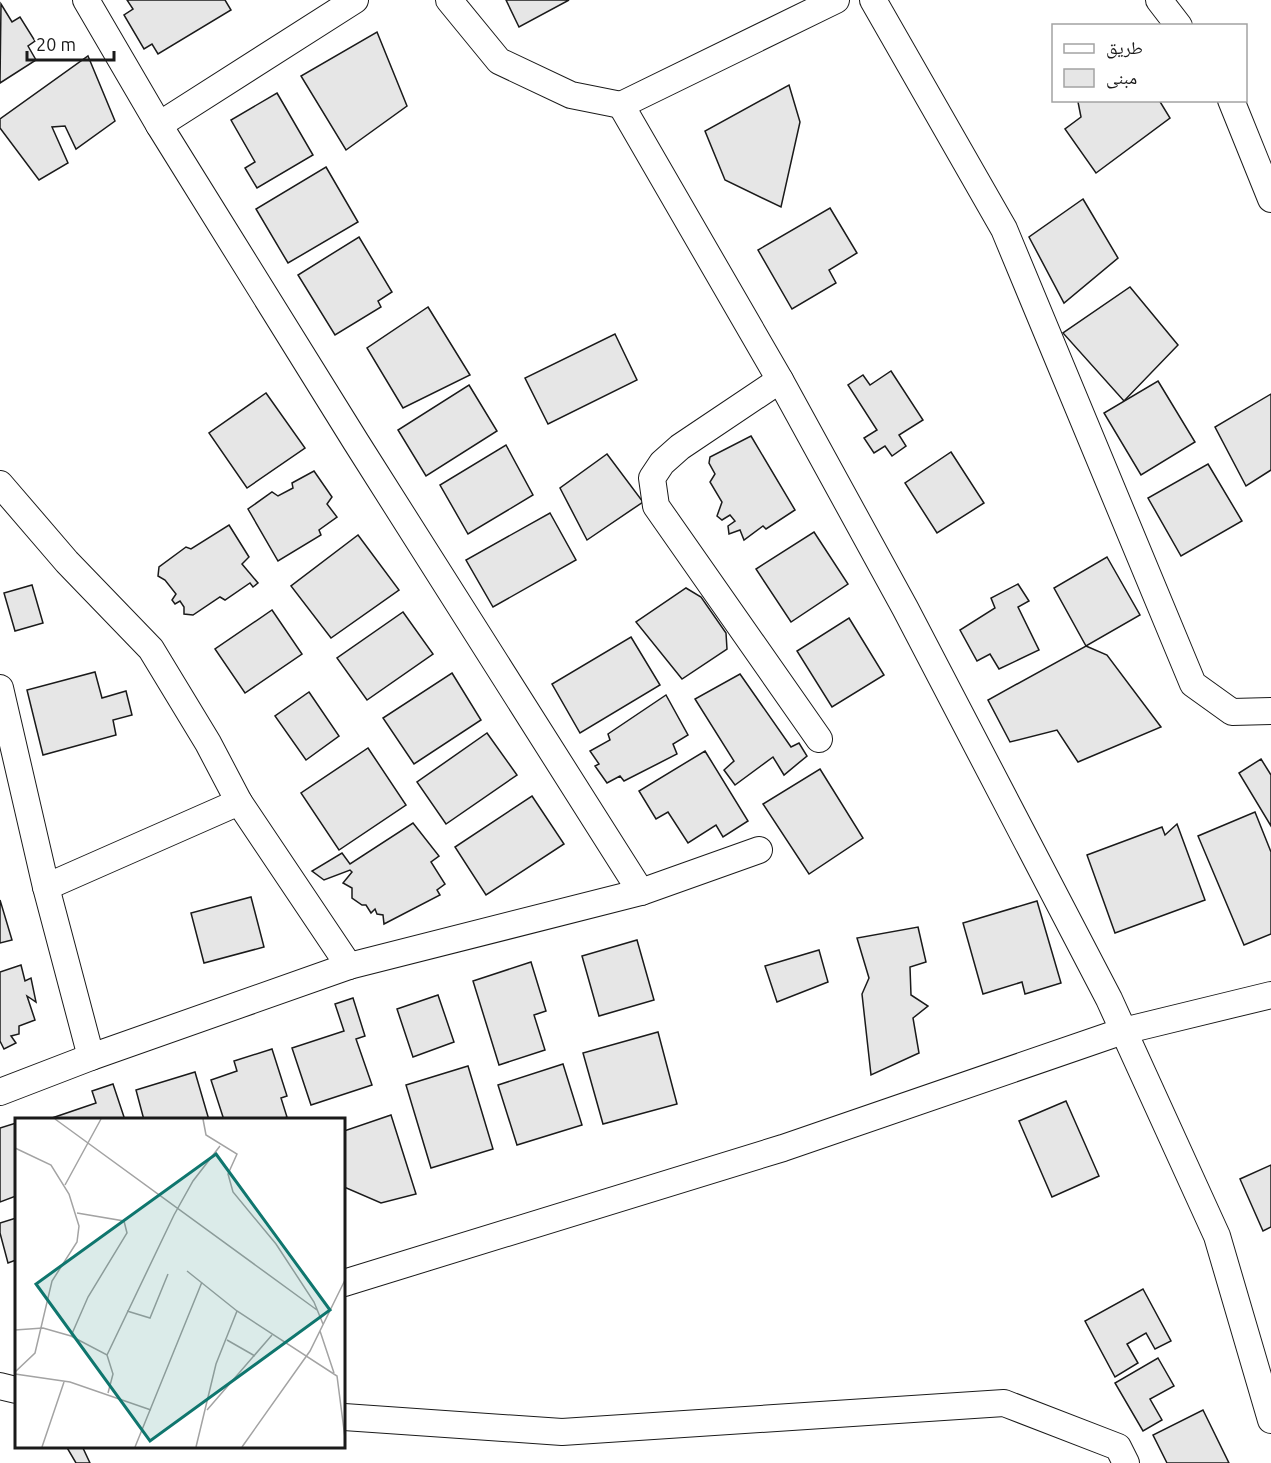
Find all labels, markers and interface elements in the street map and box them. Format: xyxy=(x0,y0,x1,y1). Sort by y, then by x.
scale bar xyxy=(27,24,114,62)
legend xyxy=(1052,24,1247,102)
text: 20 m xyxy=(36,34,76,54)
text: طريق xyxy=(1106,37,1143,59)
text: مبنى xyxy=(1106,67,1137,89)
inset map xyxy=(15,1118,345,1448)

